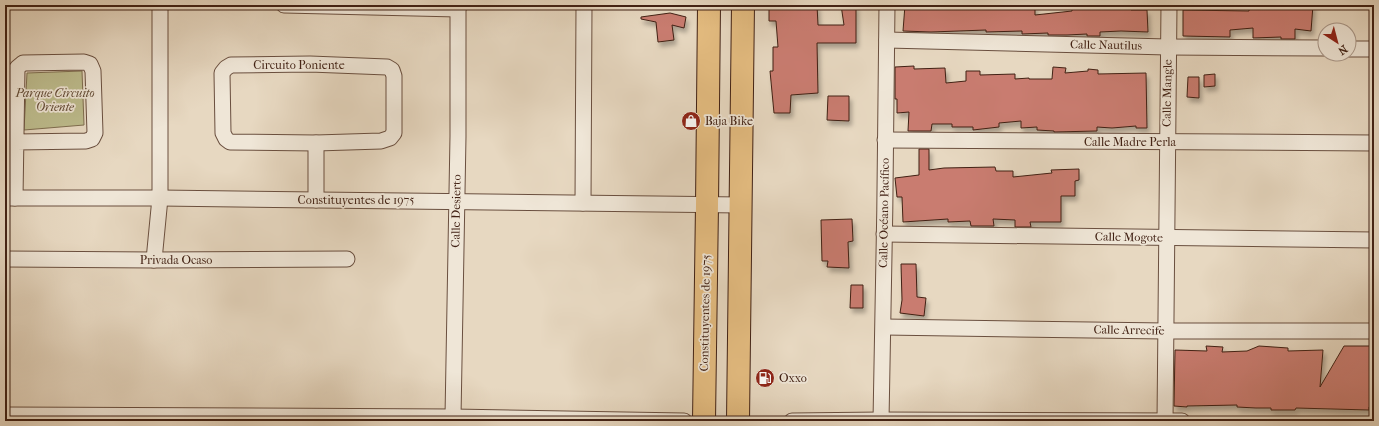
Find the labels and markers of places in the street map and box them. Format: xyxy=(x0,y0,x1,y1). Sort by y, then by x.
shop icon: Baja Bike xyxy=(680,110,702,132)
place label: Baja Bike xyxy=(705,114,753,128)
fuel station icon: Oxxo xyxy=(754,367,776,389)
place label: Oxxo xyxy=(779,371,807,385)

